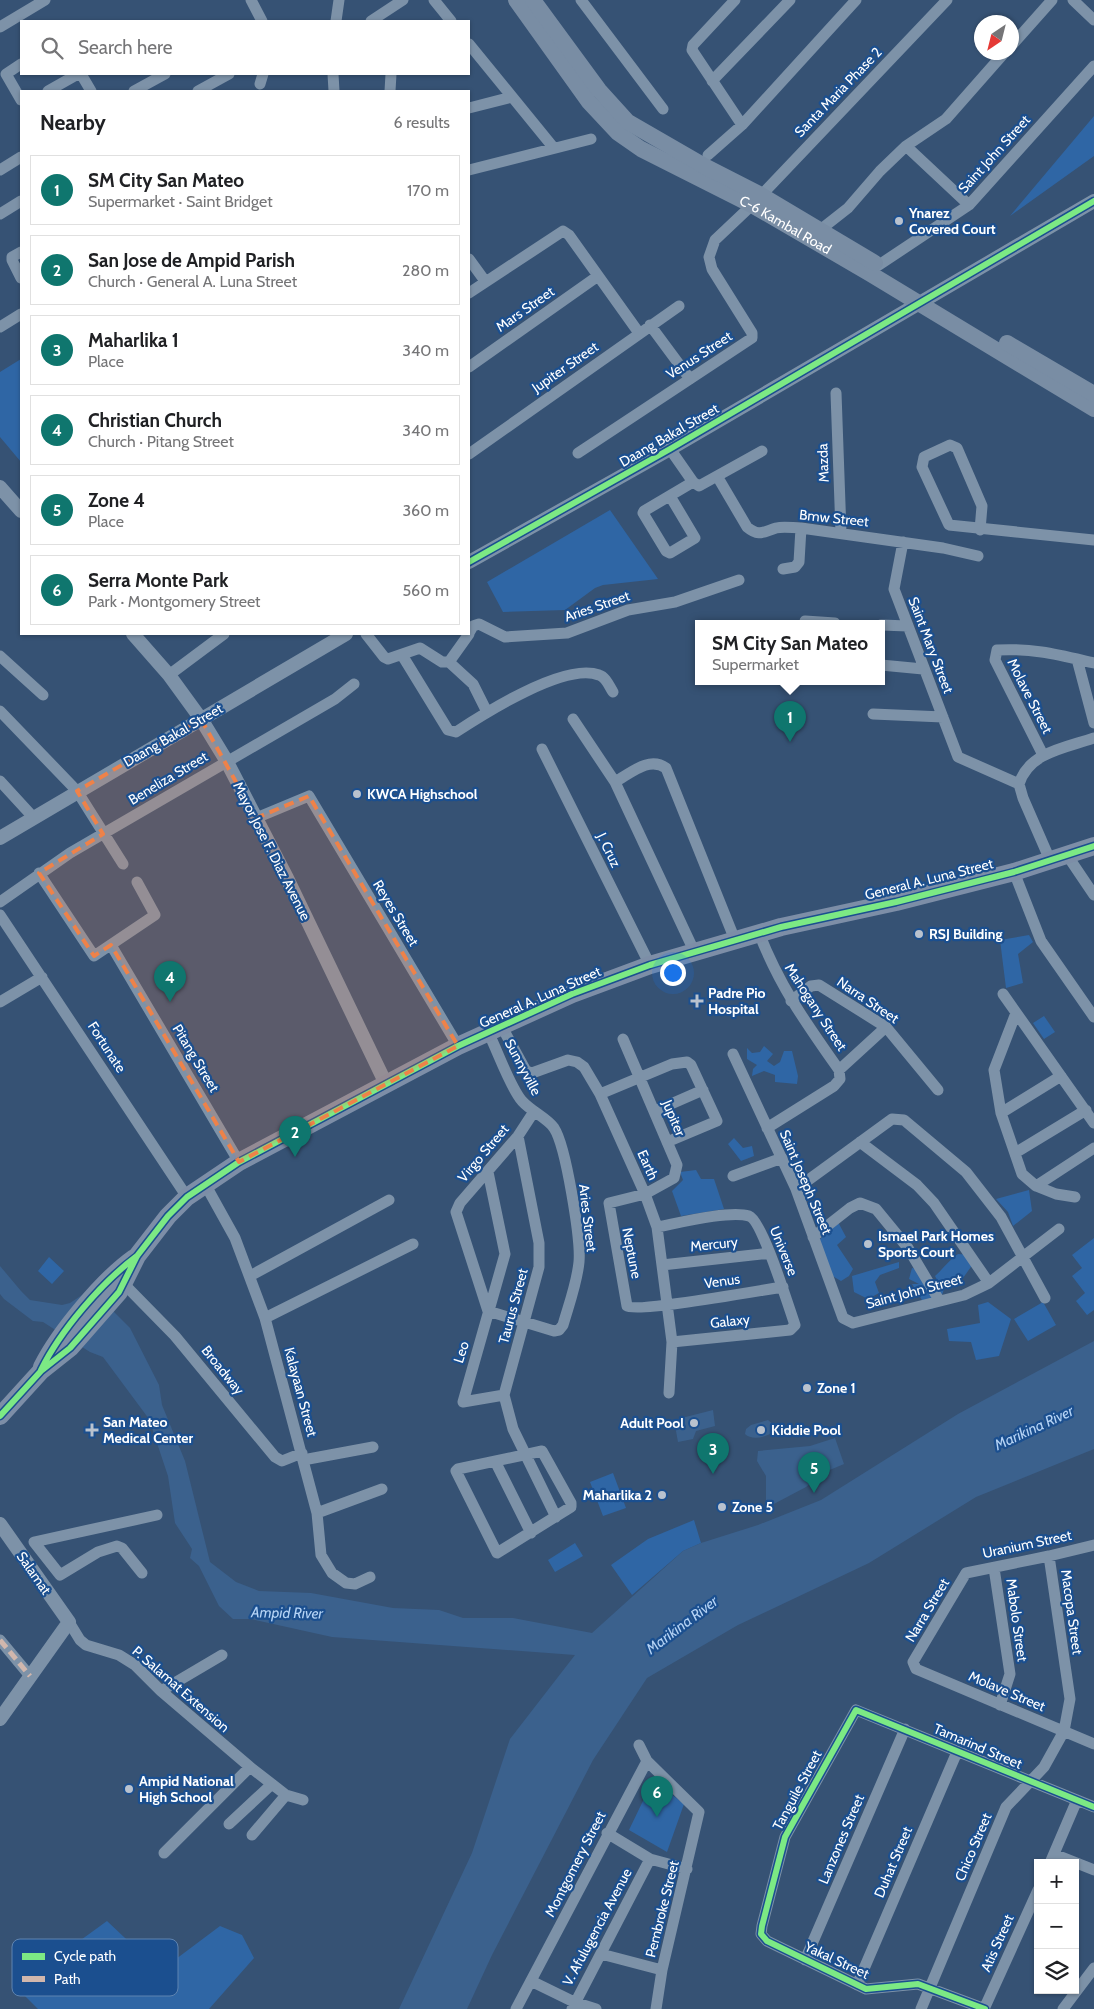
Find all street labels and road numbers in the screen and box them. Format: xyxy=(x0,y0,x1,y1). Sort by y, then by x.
street label: Santa Maria Phase 2 xyxy=(790,43,886,141)
street label: Saint John Street xyxy=(954,111,1034,197)
street label: C-6 Kambal Road xyxy=(737,191,835,258)
street label: Mars Street xyxy=(492,282,558,336)
street label: Venus Street xyxy=(663,327,736,383)
street label: Jupiter Street xyxy=(528,337,602,397)
street label: Daang Bakal Street xyxy=(616,399,722,471)
street label: Mazda xyxy=(813,443,833,483)
street label: Bmw Street xyxy=(798,505,870,531)
street label: Aries Street xyxy=(562,586,632,626)
street label: Saint Mary Street xyxy=(904,594,958,696)
street label: Molave Street xyxy=(1003,656,1057,737)
street label: Daang Bakal Street xyxy=(120,699,226,771)
street label: Beneliza Street xyxy=(125,747,211,809)
street label: Mayor Jose F. Diaz Avenue xyxy=(229,779,315,923)
street label: J. Cruz xyxy=(592,829,625,871)
street label: General A. Luna Street xyxy=(863,854,995,904)
street label: Reyes Street xyxy=(369,877,423,950)
street label: Mahogany Street xyxy=(781,960,851,1054)
street label: General A. Luna Street xyxy=(476,962,604,1032)
street label: Narra Street xyxy=(834,973,903,1027)
street label: Fortunate xyxy=(84,1018,130,1076)
street label: Pitang Street xyxy=(169,1021,223,1096)
street label: Sunnyville xyxy=(501,1036,545,1098)
street label: Jupiter xyxy=(658,1096,690,1139)
street label: Virgo Street xyxy=(454,1120,513,1186)
street label: Saint Joseph Street xyxy=(776,1127,836,1237)
street label: Earth xyxy=(633,1147,663,1183)
street label: Aries Street xyxy=(575,1183,601,1253)
street label: Universe xyxy=(766,1224,802,1278)
street label: Neptune xyxy=(618,1226,646,1280)
street label: Mercury xyxy=(689,1233,739,1255)
street label: Taurus Street xyxy=(494,1266,532,1346)
street label: Saint John Street xyxy=(864,1269,964,1313)
street label: Venus xyxy=(703,1270,741,1292)
street label: Galaxy xyxy=(709,1310,751,1332)
street label: Leo xyxy=(449,1339,473,1365)
street label: Broadway xyxy=(198,1342,248,1398)
street label: Kalayaan Street xyxy=(280,1345,322,1439)
street label: Uranium Street xyxy=(981,1526,1073,1562)
street label: Salamat xyxy=(13,1548,55,1598)
street label: Macopa Street xyxy=(1057,1568,1087,1656)
street label: Narra Street xyxy=(901,1575,953,1645)
street label: Mabolo Street xyxy=(1002,1577,1032,1663)
street label: P. Salamat Extension xyxy=(129,1642,233,1736)
street label: Molave Street xyxy=(966,1667,1048,1715)
street label: Tamarind Street xyxy=(931,1719,1025,1773)
street label: Tanguile Street xyxy=(768,1747,826,1833)
street label: Lanzones Street xyxy=(814,1791,868,1887)
street label: Montgomery Street xyxy=(541,1808,609,1920)
street label: Chico Street xyxy=(951,1810,996,1884)
street label: Duhat Street xyxy=(870,1824,916,1900)
street label: Pembroke Street xyxy=(641,1858,683,1959)
street label: V. Afulugencia Avenue xyxy=(558,1865,636,1989)
street label: Atis Street xyxy=(976,1911,1018,1974)
street label: Yakal Street xyxy=(801,1937,872,1983)

